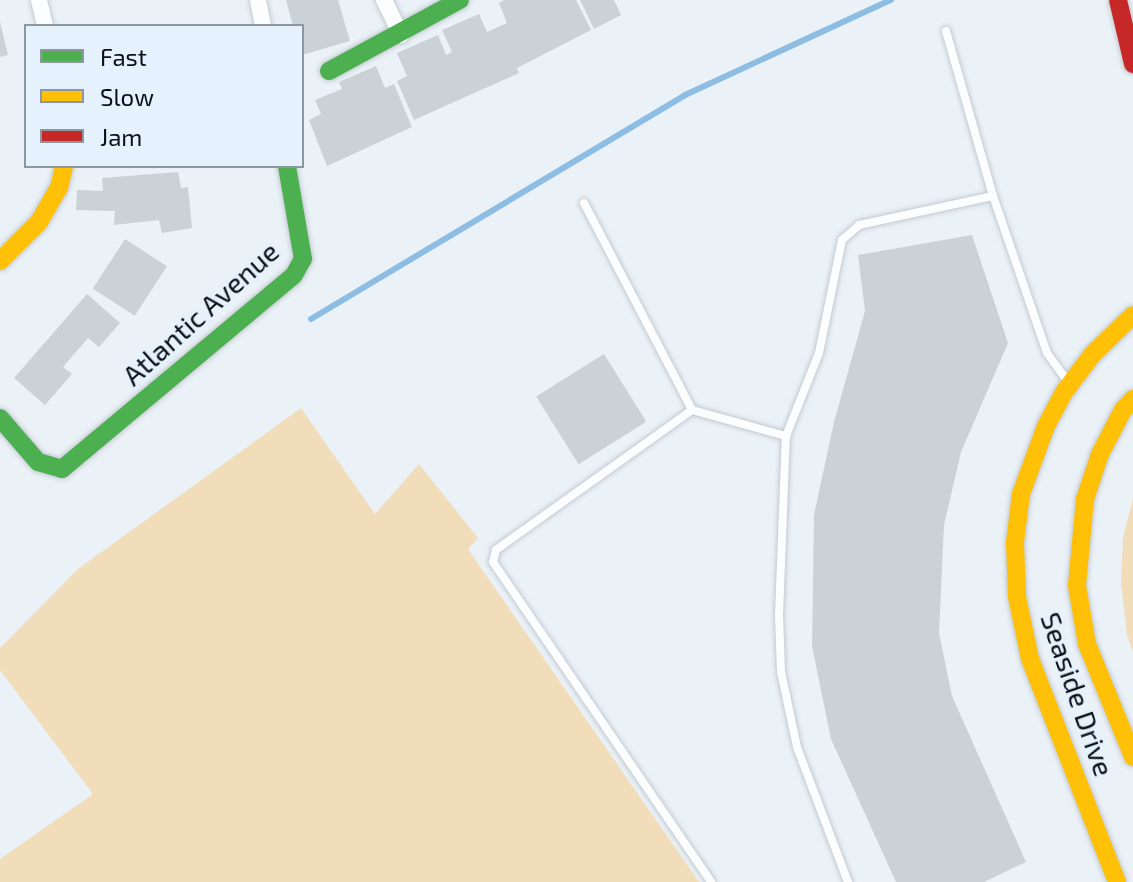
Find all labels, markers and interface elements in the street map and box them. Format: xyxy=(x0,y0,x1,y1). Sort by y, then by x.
legend xyxy=(24,24,304,168)
text: Fast xyxy=(100,42,147,71)
text: Slow xyxy=(100,82,154,111)
text: Jam xyxy=(100,122,142,151)
street label: Atlantic Avenue xyxy=(115,234,285,392)
street label: Seaside Drive xyxy=(1034,608,1122,780)

